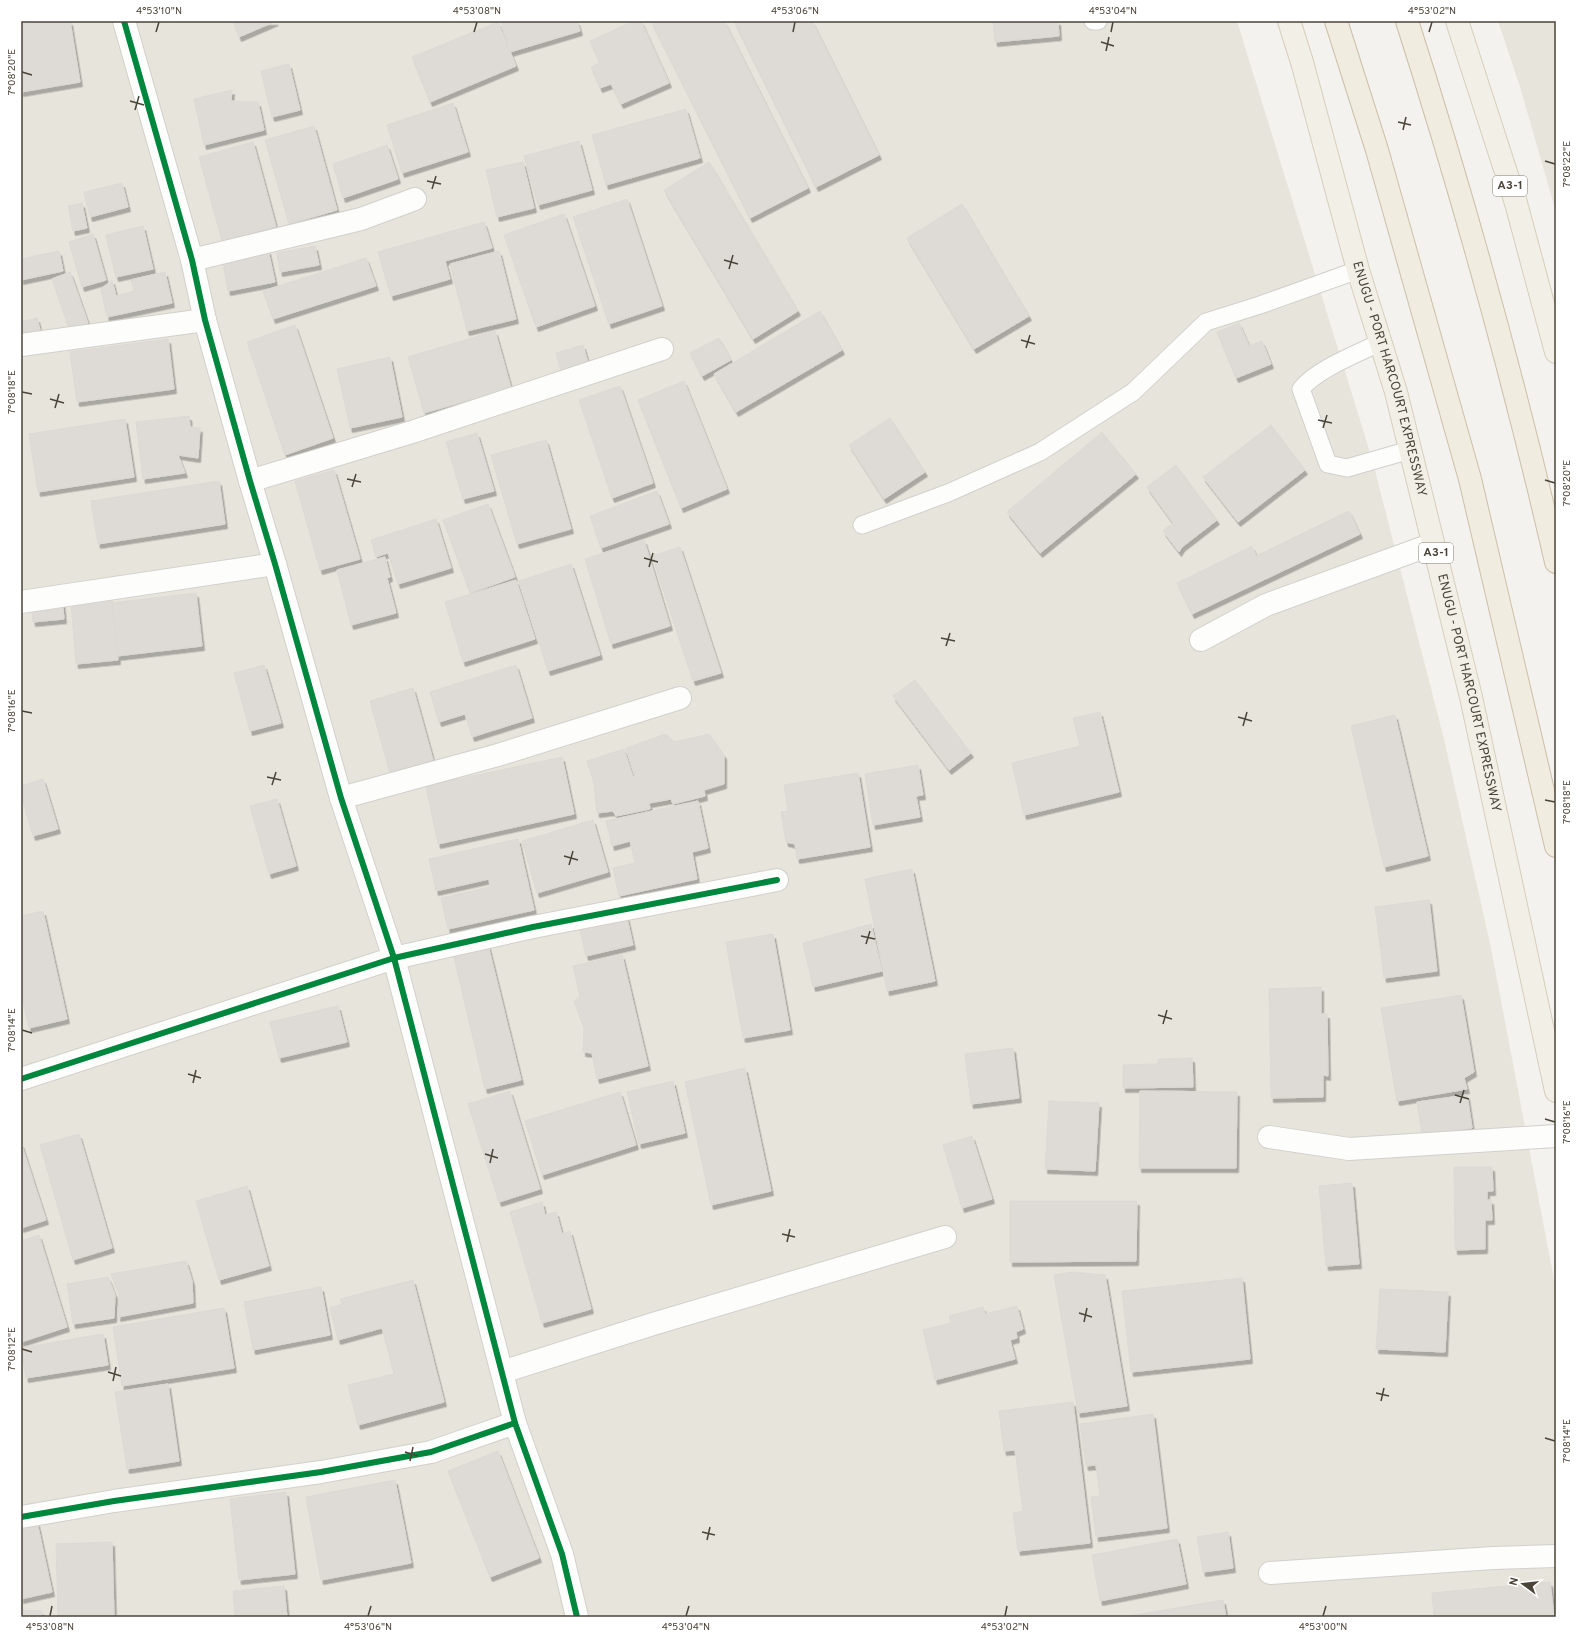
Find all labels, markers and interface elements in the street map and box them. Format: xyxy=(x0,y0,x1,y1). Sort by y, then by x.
text: 4°53'10"N xyxy=(136,5,182,18)
text: 4°53'08"N xyxy=(453,5,501,18)
text: 4°53'06"N xyxy=(771,5,819,18)
text: 4°53'04"N xyxy=(1089,5,1137,18)
text: 4°53'02"N xyxy=(1408,5,1456,18)
text: 7°08'20"E xyxy=(6,49,19,95)
text: 7°08'22"E xyxy=(1561,141,1574,187)
road number: A3-1 xyxy=(1493,176,1527,196)
street label: ENUGU - PORT HARCOURT EXPRESSWAY xyxy=(1348,260,1430,499)
text: 7°08'18"E xyxy=(6,370,19,414)
text: 7°08'20"E xyxy=(1561,460,1574,506)
road number: A3-1 xyxy=(1419,543,1453,563)
street label: ENUGU - PORT HARCOURT EXPRESSWAY xyxy=(1433,572,1504,814)
text: 7°08'16"E xyxy=(6,689,19,733)
text: 7°08'18"E xyxy=(1561,780,1574,824)
text: 7°08'14"E xyxy=(6,1008,19,1052)
text: 7°08'16"E xyxy=(1561,1100,1574,1144)
text: 7°08'12"E xyxy=(6,1327,19,1371)
text: 7°08'14"E xyxy=(1561,1419,1574,1463)
north arrow xyxy=(1503,1564,1543,1604)
text: N xyxy=(1507,1576,1522,1587)
text: 4°53'08"N xyxy=(26,1621,74,1634)
text: 4°53'06"N xyxy=(344,1621,392,1634)
text: 4°53'04"N xyxy=(662,1621,710,1634)
text: 4°53'02"N xyxy=(981,1621,1029,1634)
text: 4°53'00"N xyxy=(1299,1621,1347,1634)

